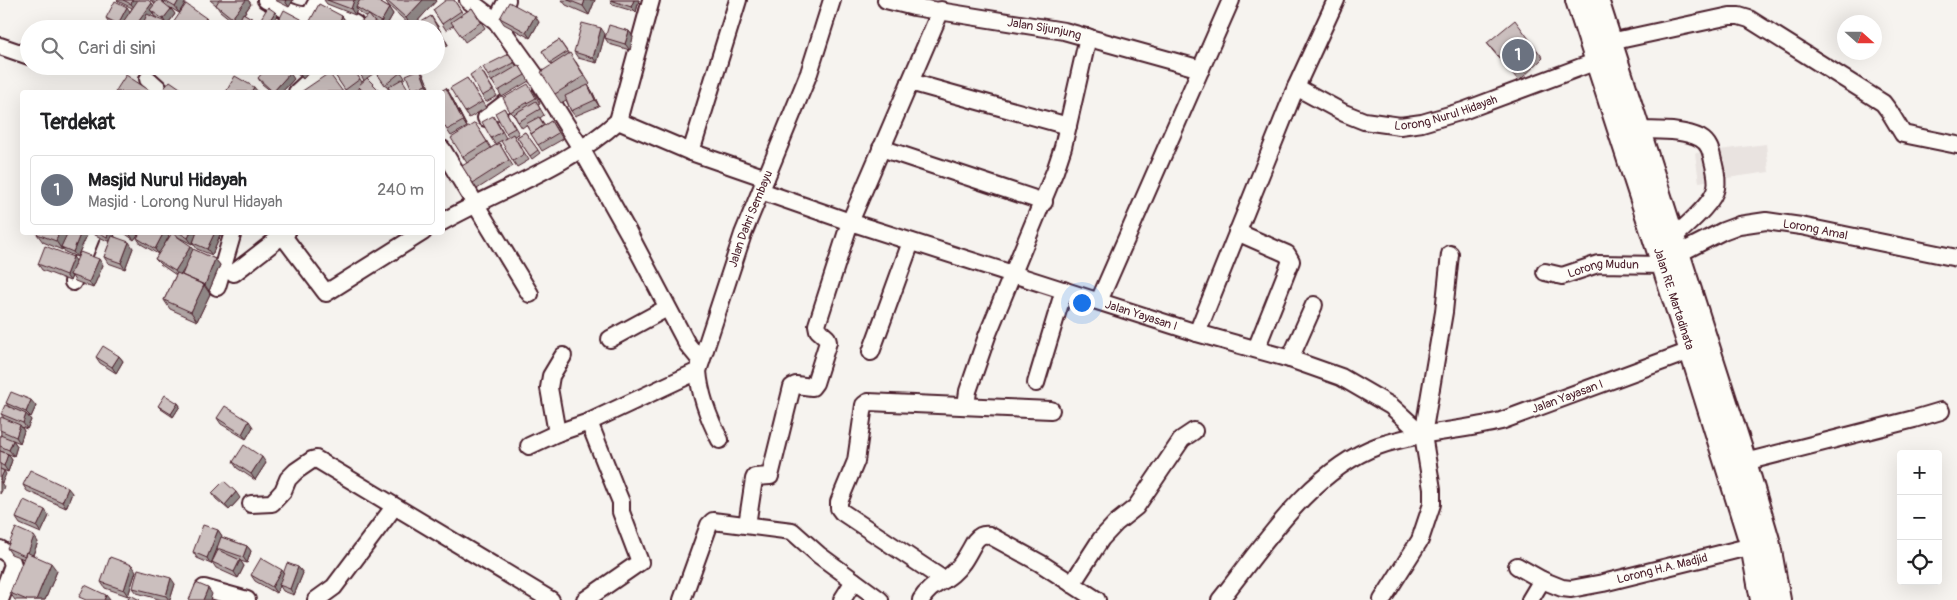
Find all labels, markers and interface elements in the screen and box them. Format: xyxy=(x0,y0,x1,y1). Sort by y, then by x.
street label: Jalan Sijunjung xyxy=(1006,15,1083,43)
north arrow xyxy=(1837,15,1882,60)
search box xyxy=(20,20,445,75)
icon: search xyxy=(38,34,66,62)
text: Cari di sini xyxy=(78,36,155,60)
pin: 1 xyxy=(1502,36,1534,74)
street label: Lorong Nurul Hidayah xyxy=(1393,92,1500,134)
text: Terdekat xyxy=(40,109,115,136)
text: Masjid Nurul Hidayah xyxy=(88,168,247,192)
street label: Jalan Dahri Sembayu xyxy=(726,168,776,269)
text: 1 xyxy=(54,180,60,200)
text: 240 m xyxy=(377,180,424,200)
text: Masjid · Lorong Nurul Hidayah xyxy=(88,192,283,212)
street label: Lorong Amal xyxy=(1782,217,1849,243)
street label: Jalan RE. Martadinata xyxy=(1650,246,1697,352)
street label: Lorong Mudun xyxy=(1566,257,1639,282)
your location xyxy=(1069,290,1095,316)
street label: Jalan Yayasan I xyxy=(1103,297,1179,334)
street label: Jalan Yayasan I xyxy=(1530,377,1605,417)
map controls xyxy=(1897,450,1942,585)
button: + xyxy=(1897,450,1942,495)
button: − xyxy=(1897,495,1942,540)
button: locate xyxy=(1897,540,1942,585)
street label: Lorong H.A. Madjid xyxy=(1615,550,1709,587)

